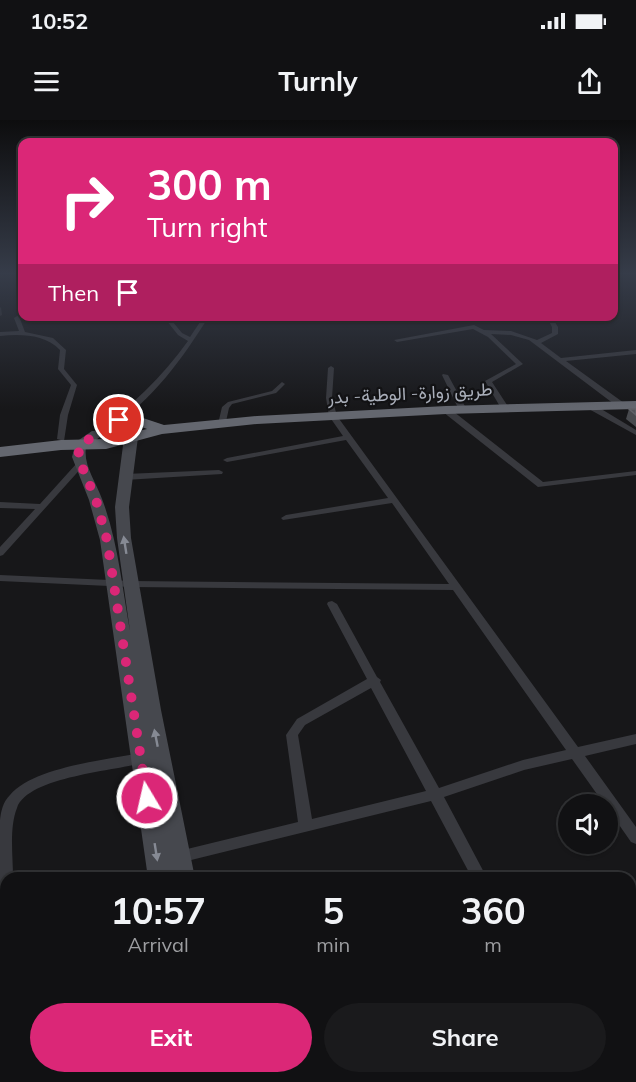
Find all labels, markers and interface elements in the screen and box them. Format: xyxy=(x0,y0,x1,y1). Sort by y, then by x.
text: 10:52 xyxy=(30,7,88,35)
text: Turnly xyxy=(278,64,358,98)
icon: menu xyxy=(30,65,63,98)
icon: share xyxy=(573,65,606,98)
text: 300 m xyxy=(147,158,272,211)
icon: right xyxy=(48,162,126,240)
text: Turn right xyxy=(147,210,267,244)
icon: arrive xyxy=(111,276,144,309)
text: Then xyxy=(48,279,99,307)
street label: طريق زوارة- الوطية- بدر xyxy=(326,377,493,409)
pin xyxy=(93,394,144,445)
icon: arrive xyxy=(102,403,135,436)
one-way arrow xyxy=(120,536,129,555)
one-way arrow xyxy=(151,728,160,747)
position arrow xyxy=(115,766,179,830)
map controls xyxy=(558,794,618,854)
button: sound xyxy=(558,794,618,854)
one-way arrow xyxy=(152,842,161,861)
text: 10:57 xyxy=(110,888,206,933)
text: 5 xyxy=(322,888,344,933)
text: 360 xyxy=(461,888,526,933)
text: Arrival xyxy=(128,932,189,957)
text: min xyxy=(316,932,350,957)
text: m xyxy=(484,932,502,957)
button: Exit xyxy=(30,1003,312,1072)
button: Share xyxy=(324,1003,606,1072)

